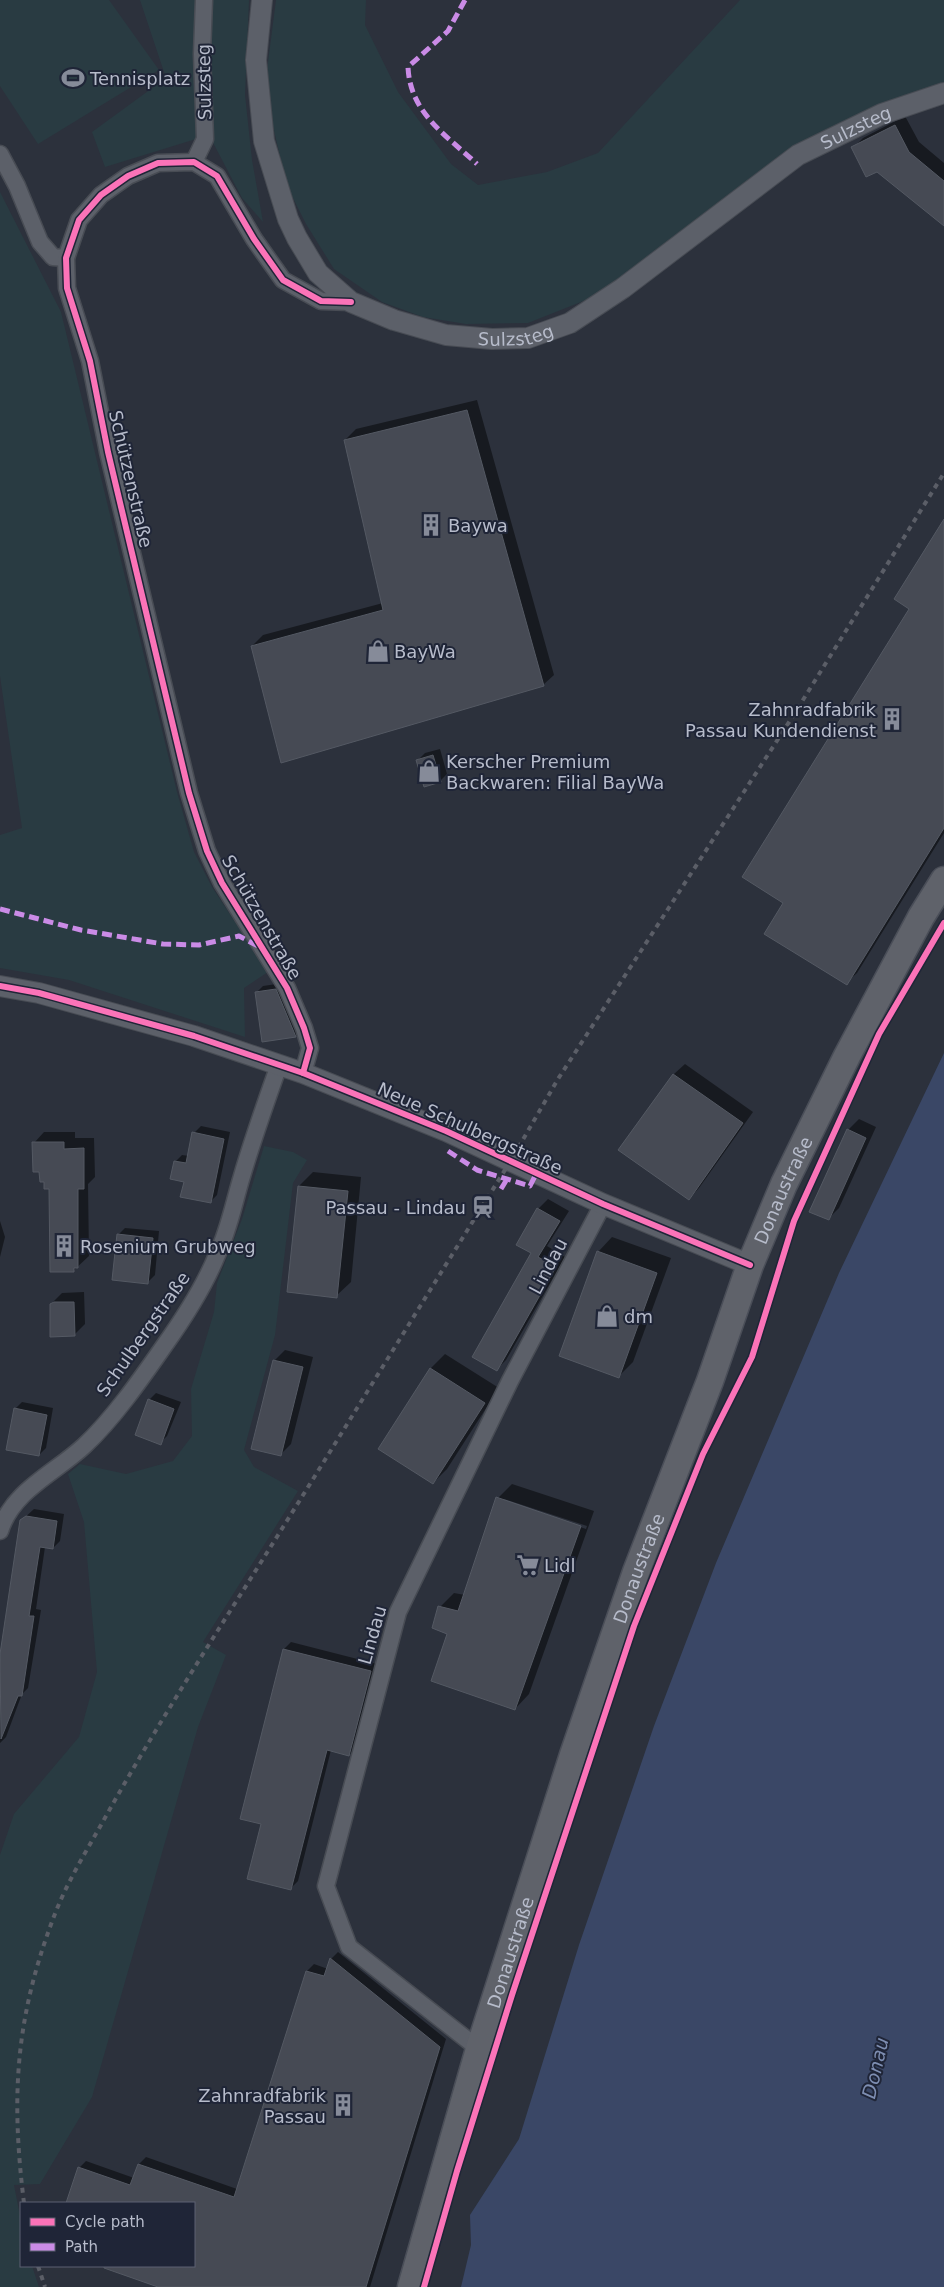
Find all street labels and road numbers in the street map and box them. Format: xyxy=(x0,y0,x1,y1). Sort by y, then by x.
street label: Sulzsteg xyxy=(193,44,215,120)
street label: Sulzsteg xyxy=(817,101,894,153)
street label: Sulzsteg xyxy=(477,319,556,350)
street label: Schützenstraße xyxy=(105,408,157,550)
street label: Schützenstraße xyxy=(218,851,306,983)
street label: Neue Schulbergstraße xyxy=(374,1078,566,1178)
street label: Donaustraße xyxy=(749,1133,816,1247)
street label: Lindau xyxy=(525,1234,571,1298)
street label: Schulbergstraße xyxy=(92,1268,194,1400)
street label: Donaustraße xyxy=(609,1510,668,1626)
street label: Lindau xyxy=(354,1603,390,1667)
street label: Donaustraße xyxy=(482,1894,538,2011)

